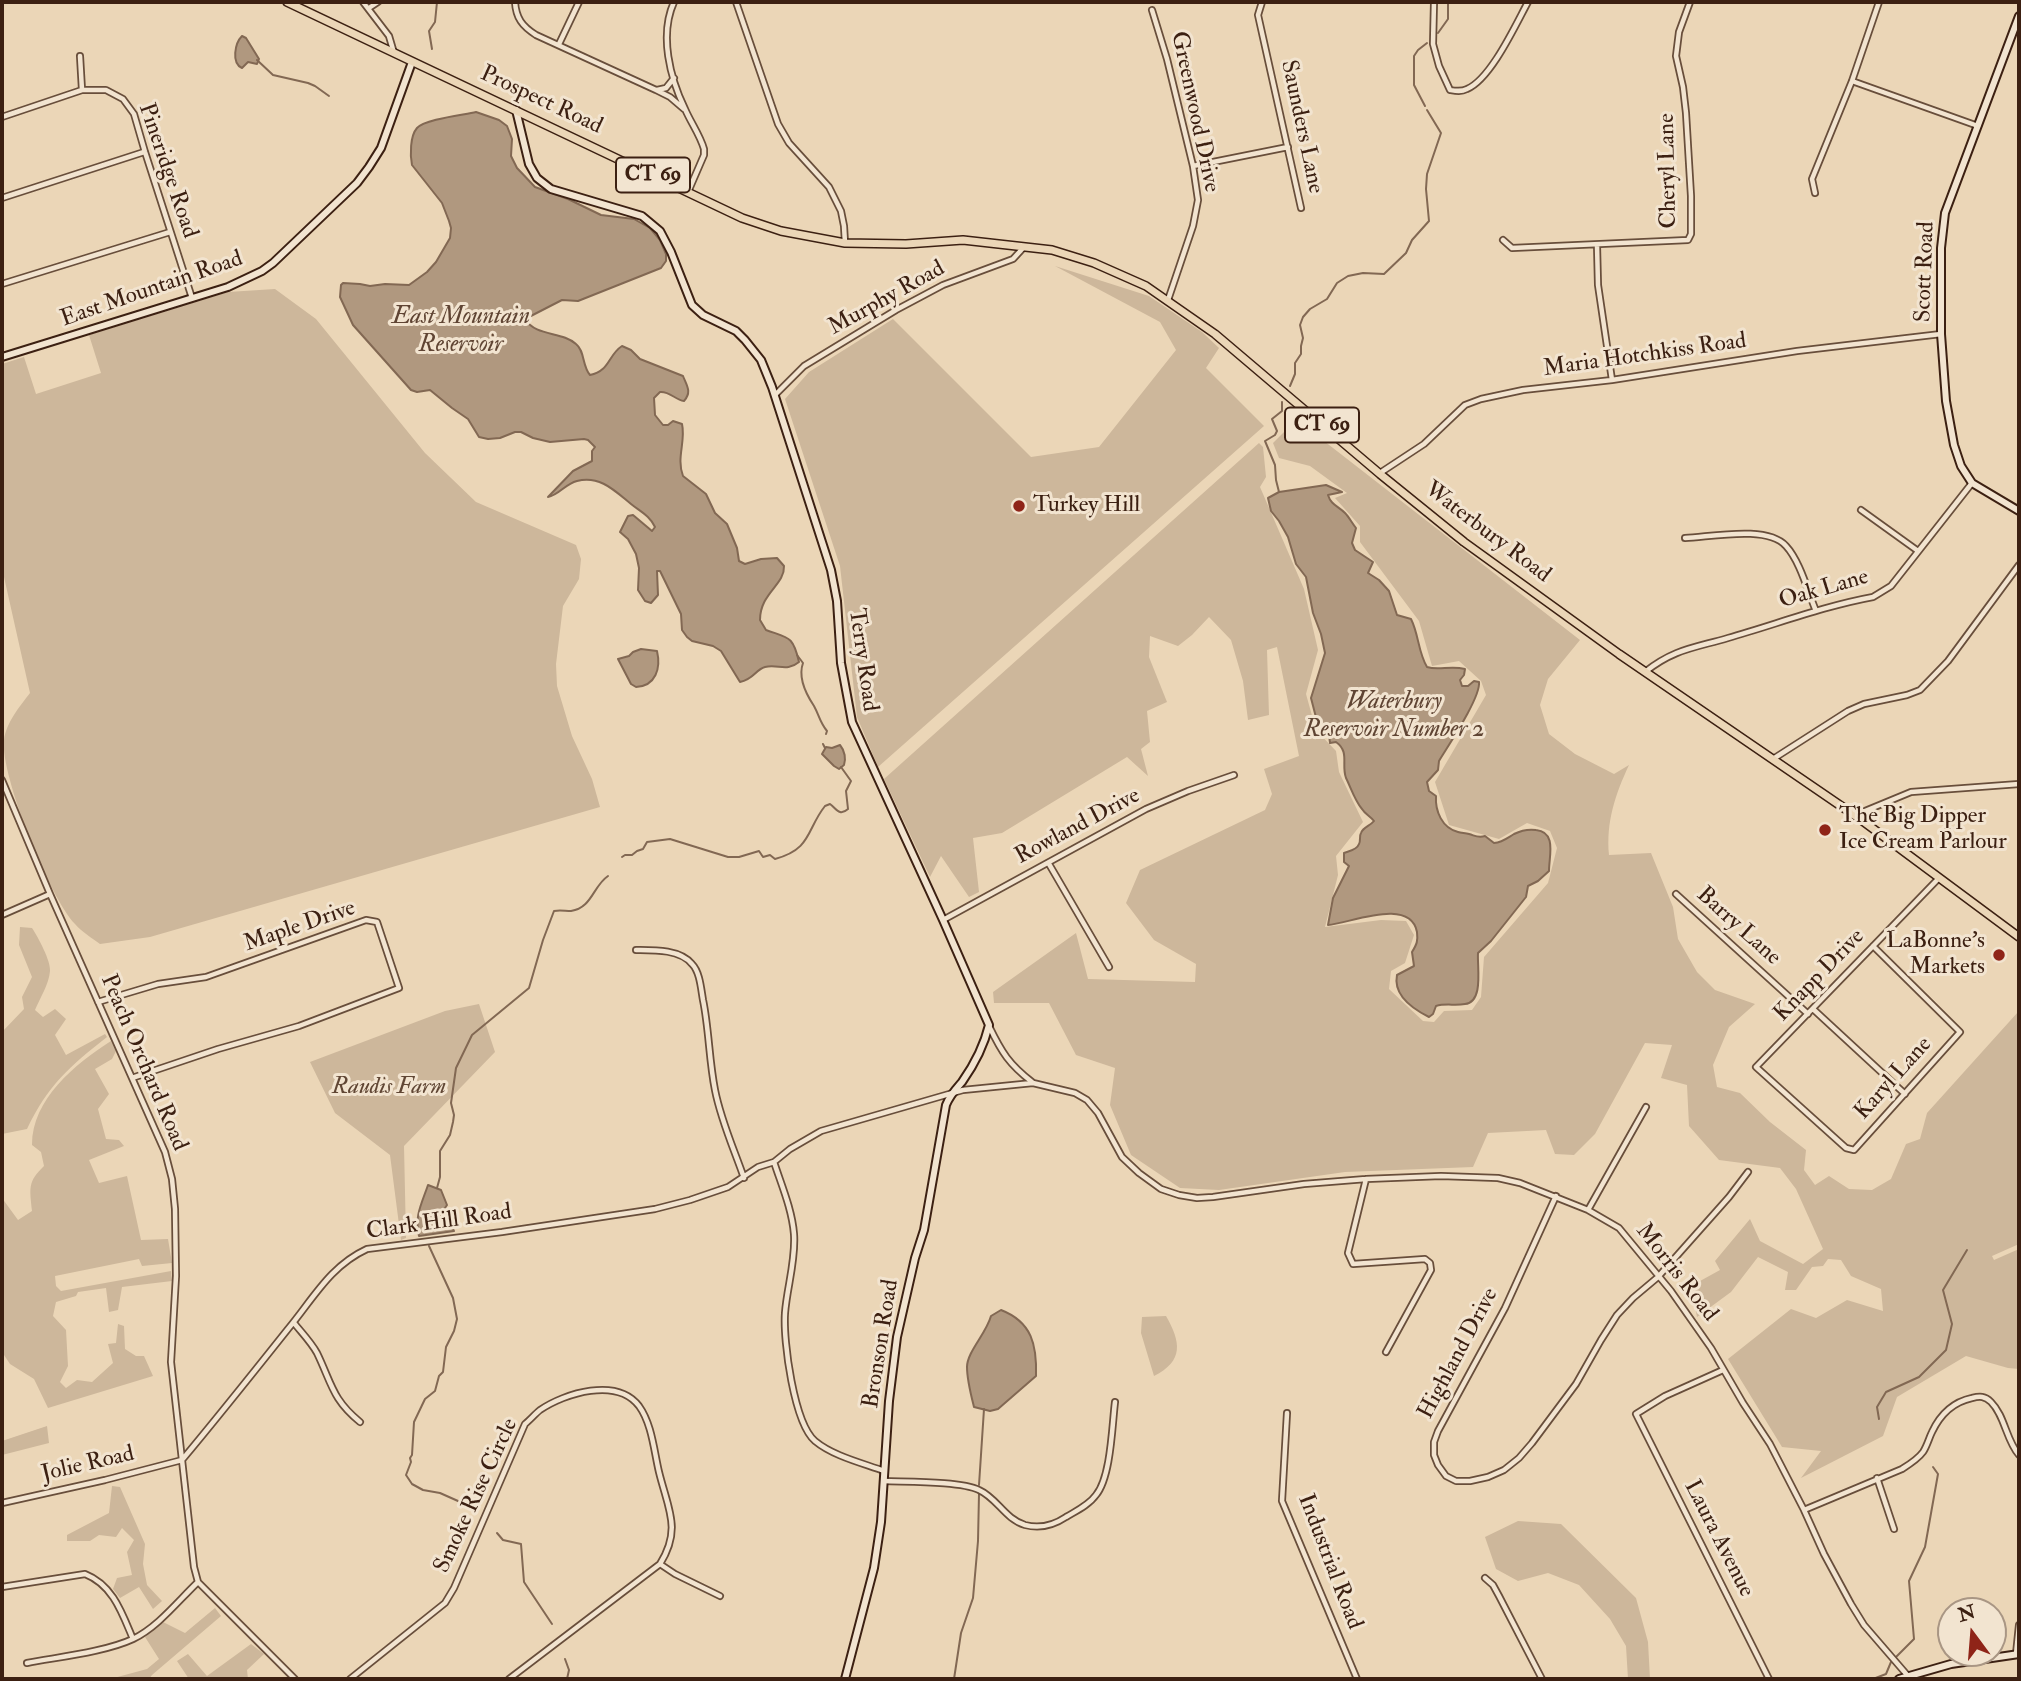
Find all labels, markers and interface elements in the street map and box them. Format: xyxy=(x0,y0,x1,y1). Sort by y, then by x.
street label: Greenwood Drive xyxy=(1163,29,1225,195)
street label: Saunders Lane xyxy=(1273,58,1329,196)
street label: Prospect Road xyxy=(476,61,606,141)
street label: Pineridge Road xyxy=(131,100,203,242)
street label: Cheryl Lane xyxy=(1654,113,1684,229)
road number: CT 69 xyxy=(616,158,690,192)
street label: Scott Road xyxy=(1910,221,1942,323)
street label: East Mountain Road xyxy=(57,246,247,334)
street label: Murphy Road xyxy=(824,256,950,342)
water label: East Mountain Reservoir xyxy=(392,304,530,360)
street label: Maria Hotchkiss Road xyxy=(1542,328,1748,384)
road number: CT 69 xyxy=(1285,408,1359,442)
street label: Waterbury Road xyxy=(1418,476,1556,590)
place label: Turkey Hill xyxy=(1033,492,1140,520)
marker: Turkey Hill xyxy=(1011,498,1027,514)
street label: Oak Lane xyxy=(1776,564,1872,616)
street label: Terry Road xyxy=(841,607,883,713)
water label: Waterbury Reservoir Number 2 xyxy=(1304,689,1484,745)
street label: Rowland Drive xyxy=(1011,783,1145,871)
place label: The Big Dipper Ice Cream Parlour xyxy=(1839,803,2007,857)
marker: The Big Dipper Ice Cream Parlour xyxy=(1817,822,1833,838)
street label: Barry Lane xyxy=(1690,882,1786,972)
street label: Maple Drive xyxy=(241,895,359,959)
street label: Knapp Drive xyxy=(1769,924,1871,1028)
place label: LaBonne’s Markets xyxy=(1886,928,1985,982)
marker: LaBonne’s Markets xyxy=(1991,947,2007,963)
street label: Peach Orchard Road xyxy=(93,971,193,1155)
street label: Karyl Lane xyxy=(1849,1032,1939,1126)
park label: Raudis Farm xyxy=(332,1074,446,1102)
street label: Clark Hill Road xyxy=(365,1199,513,1247)
street label: Morris Road xyxy=(1629,1218,1723,1328)
street label: Bronson Road xyxy=(858,1278,906,1410)
street label: Highland Drive xyxy=(1413,1284,1505,1424)
street label: Smoke Rise Circle xyxy=(429,1414,525,1578)
street label: Jolie Road xyxy=(39,1441,137,1489)
street label: Laura Avenue xyxy=(1677,1476,1759,1602)
street label: Industrial Road xyxy=(1291,1490,1367,1634)
north arrow xyxy=(1937,1597,2007,1667)
text: N xyxy=(1955,1600,1978,1628)

